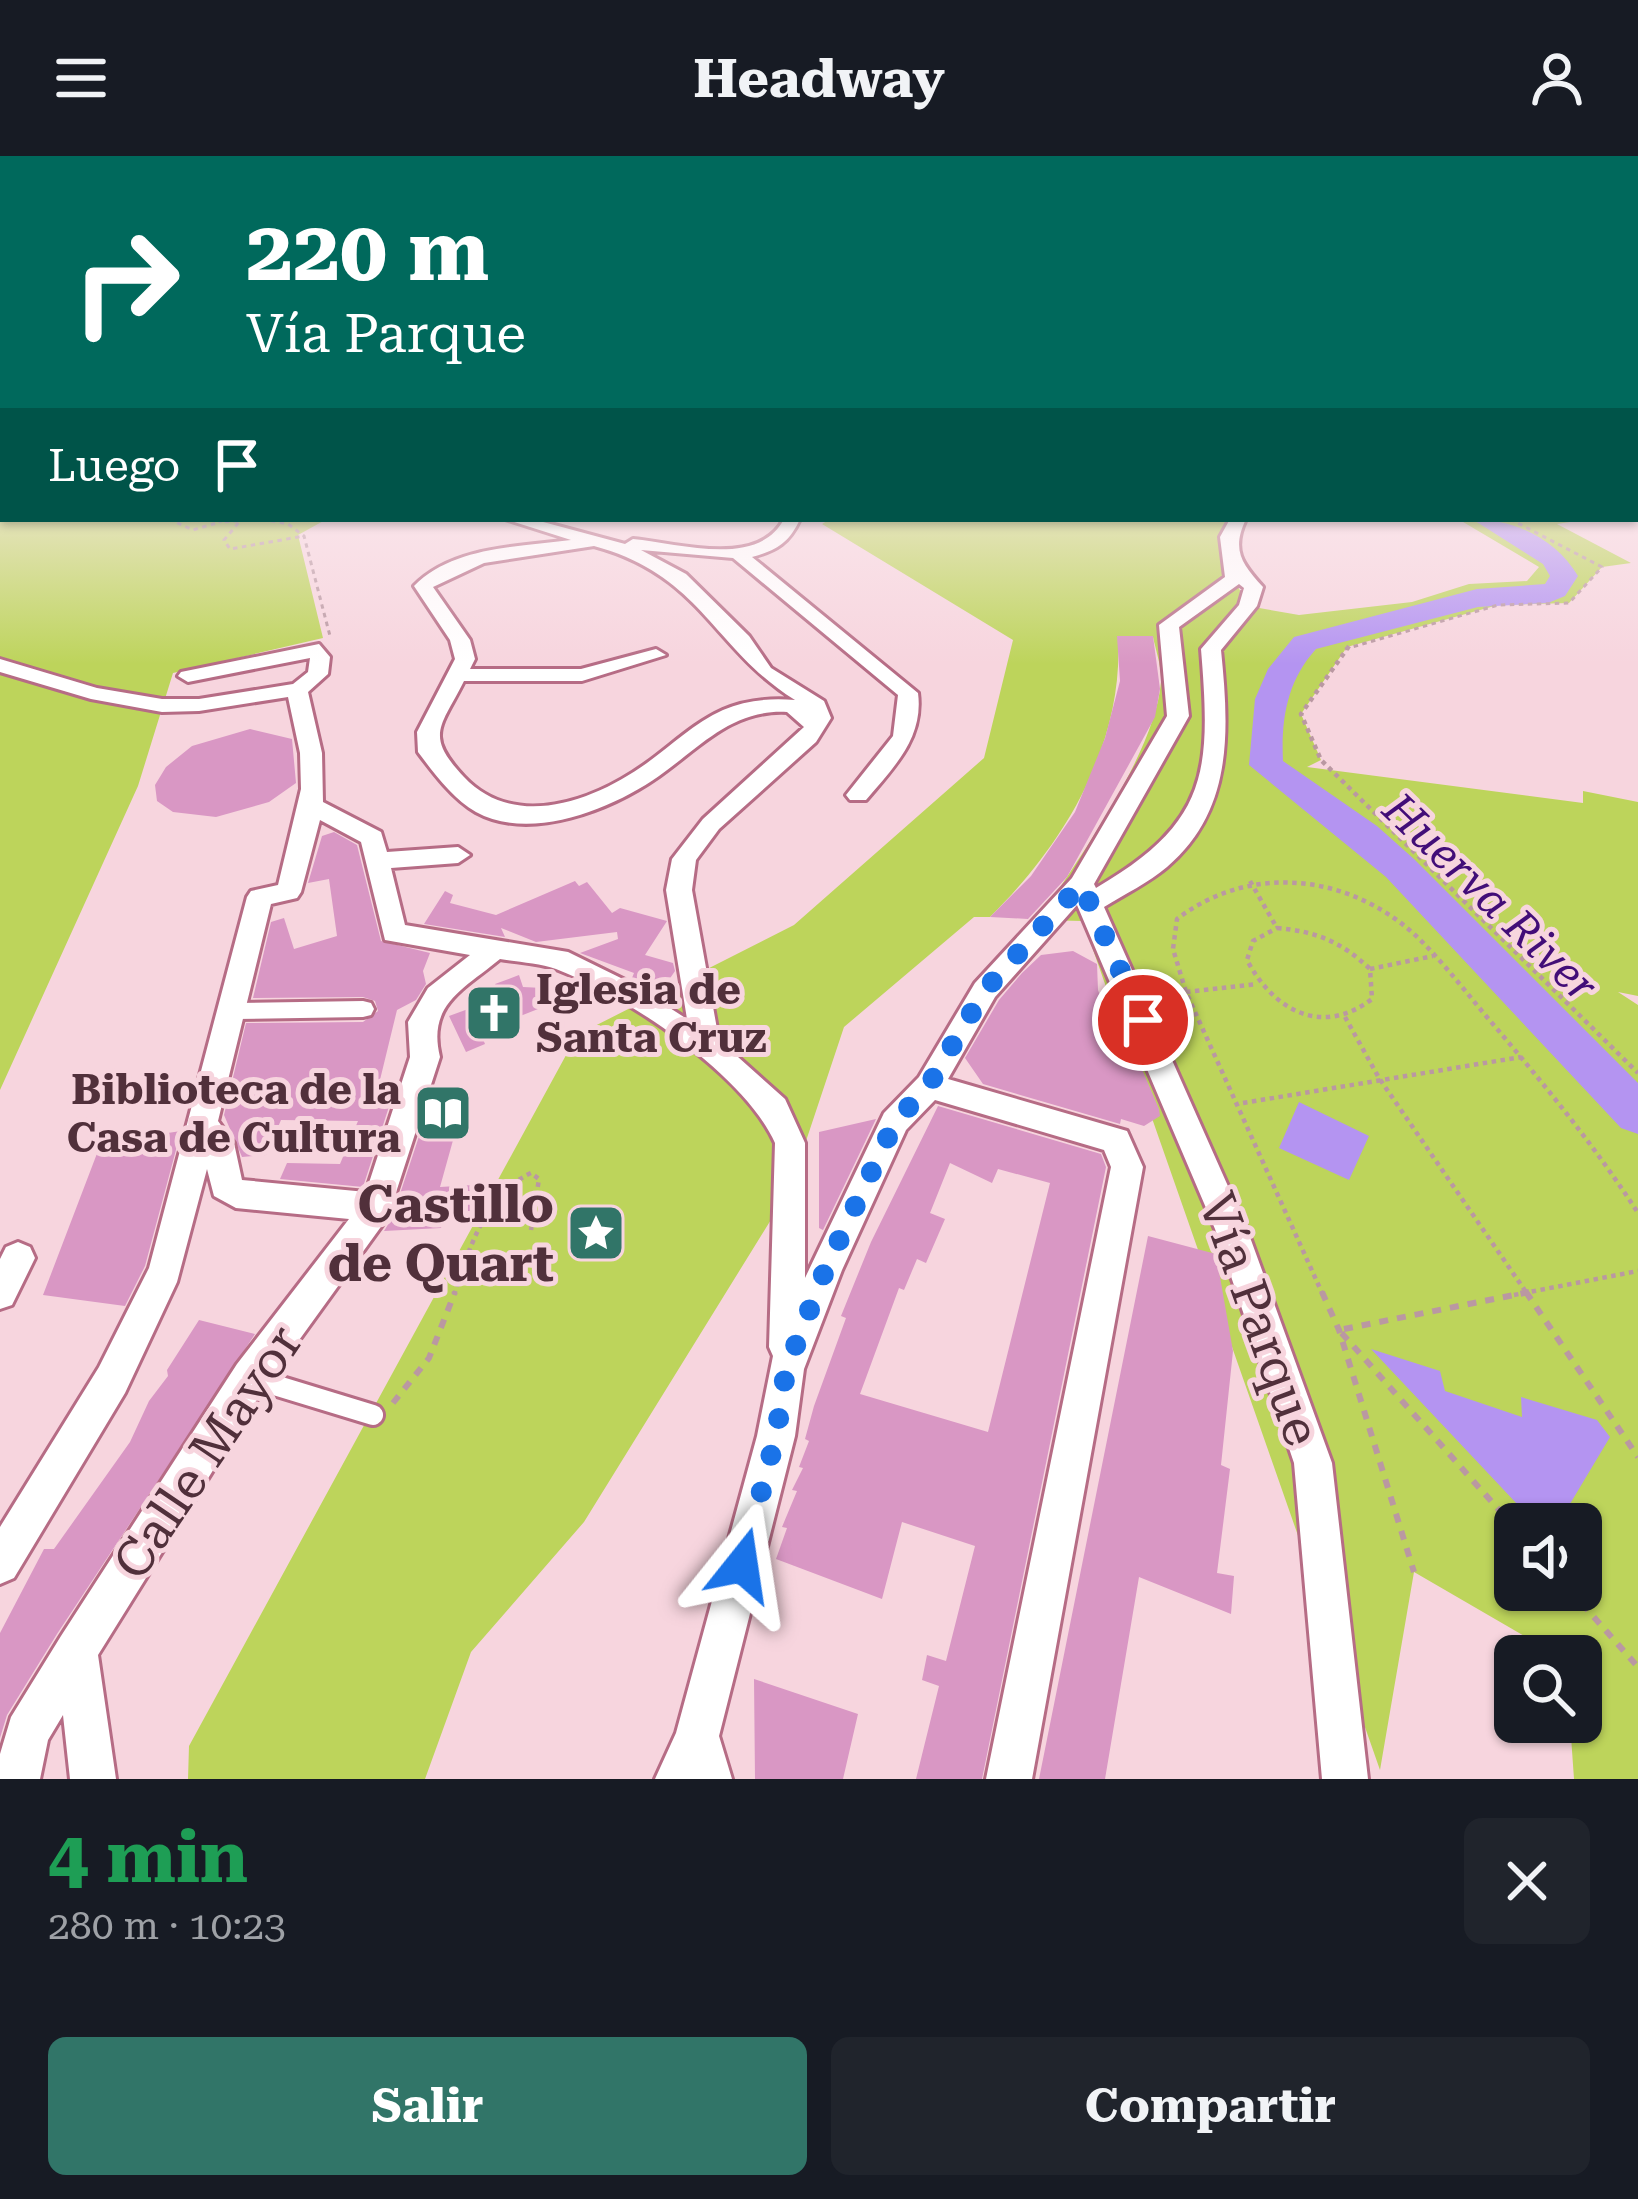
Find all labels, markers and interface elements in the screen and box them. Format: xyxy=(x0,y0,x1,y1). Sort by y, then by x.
icon: menu xyxy=(48,45,114,111)
icon: person xyxy=(1524,45,1590,111)
text: Headway xyxy=(693,47,945,110)
text: 220 m xyxy=(246,202,489,300)
icon: right xyxy=(48,204,204,360)
text: Vía Parque xyxy=(246,302,526,365)
icon: arrive xyxy=(204,432,270,498)
text: Luego xyxy=(48,439,180,492)
water label: Huerva River xyxy=(1372,781,1609,1013)
place label: Iglesia de Santa Cruz xyxy=(536,965,766,1062)
pin xyxy=(1092,969,1194,1071)
church icon: Iglesia de Santa Cruz xyxy=(463,982,525,1044)
icon: arrive xyxy=(1110,987,1176,1053)
place label: Biblioteca de la Casa de Cultura xyxy=(67,1065,401,1162)
library icon: Biblioteca de la Casa de Cultura xyxy=(412,1082,474,1144)
place label: Castillo de Quart xyxy=(328,1175,554,1293)
street label: Vía Parque xyxy=(1187,1185,1332,1453)
place icon: Castillo de Quart xyxy=(565,1202,627,1264)
street label: Calle Mayor xyxy=(101,1315,314,1591)
position arrow xyxy=(679,1502,805,1628)
map controls xyxy=(1494,1503,1602,1743)
button: sound xyxy=(1494,1503,1602,1611)
button: search xyxy=(1494,1635,1602,1743)
text: 4 min xyxy=(48,1815,248,1900)
button: close xyxy=(1464,1818,1590,1944)
text: 280 m · 10:23 xyxy=(48,1903,286,1949)
button: Salir xyxy=(48,2037,807,2175)
button: Compartir xyxy=(831,2037,1590,2175)

